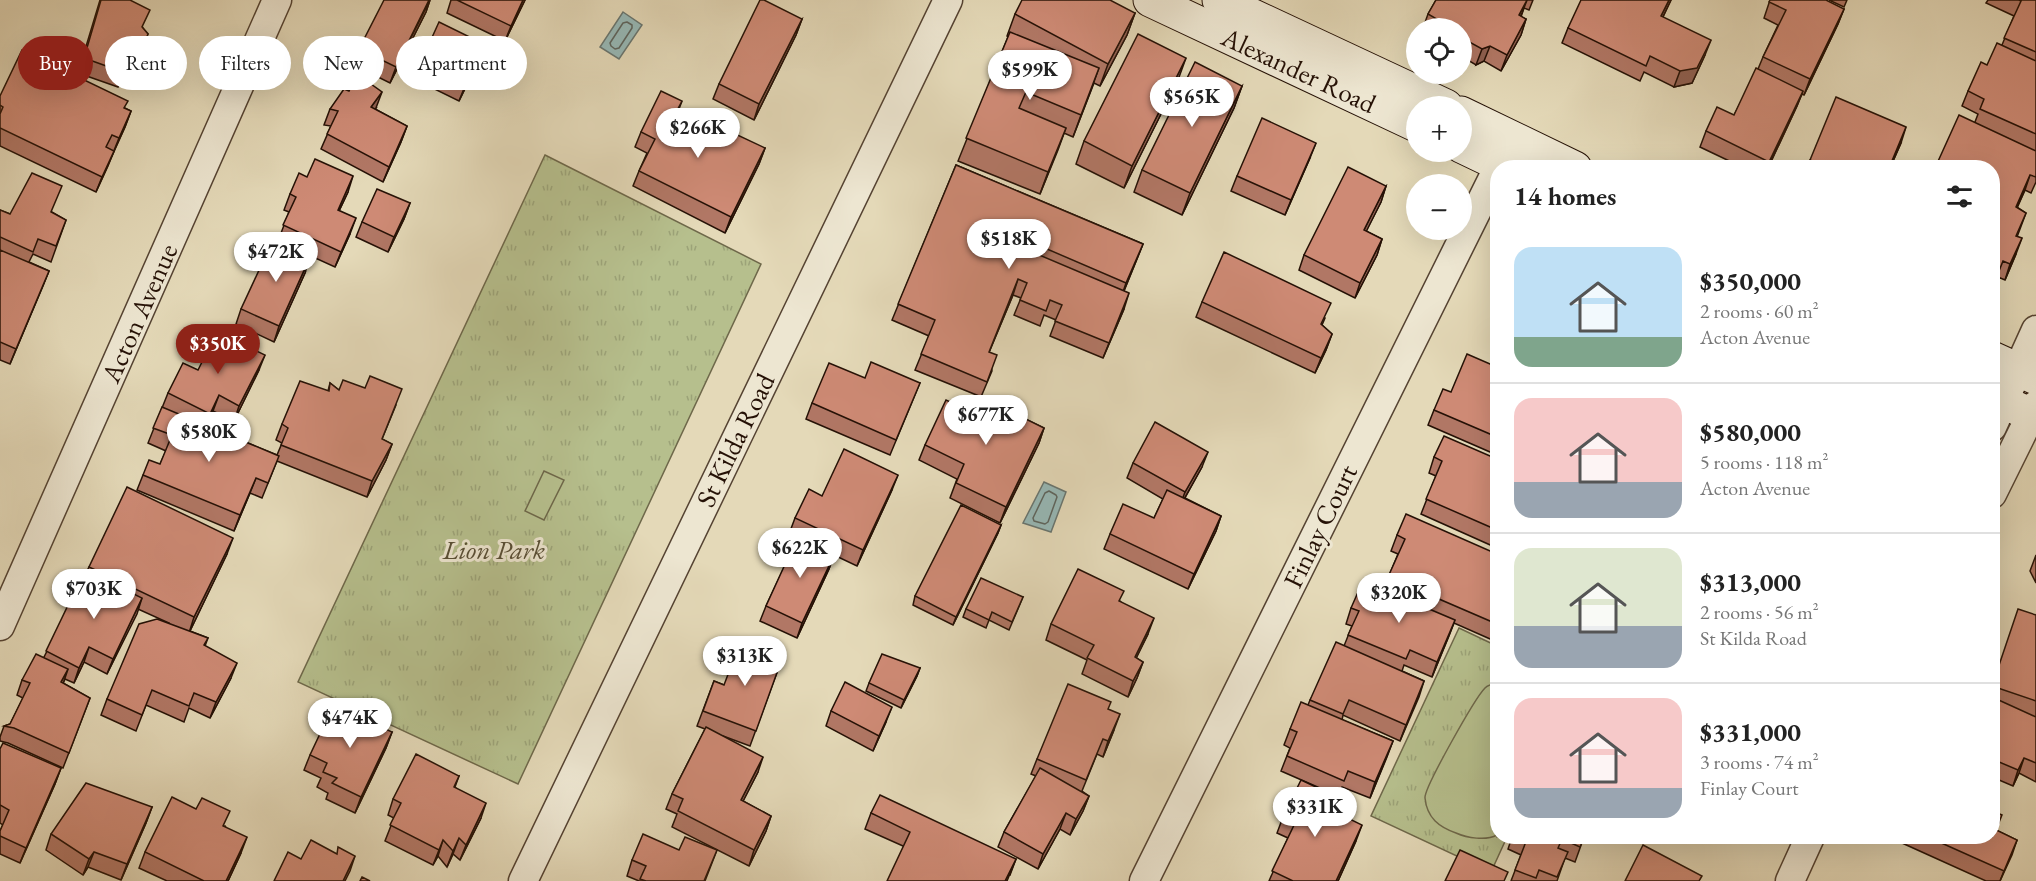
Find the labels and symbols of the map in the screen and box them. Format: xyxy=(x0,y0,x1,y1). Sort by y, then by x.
street label: Alexander Road xyxy=(1215,19,1382,121)
pin: $599K xyxy=(988,50,1072,101)
pin: $565K xyxy=(1150,77,1234,128)
pin: $266K xyxy=(656,108,740,159)
pin: $518K xyxy=(967,219,1051,270)
pin: $472K xyxy=(234,232,318,283)
street label: Acton Avenue xyxy=(92,238,185,389)
pin: $350K xyxy=(176,324,260,375)
street label: St Kilda Road xyxy=(688,367,782,513)
pin: $677K xyxy=(944,395,1028,446)
pin: $580K xyxy=(167,412,251,463)
street label: Finlay Court xyxy=(1275,458,1365,594)
pin: $622K xyxy=(758,528,842,579)
park label: Lion Park xyxy=(442,532,545,567)
pin: $703K xyxy=(52,569,136,620)
pin: $320K xyxy=(1357,573,1441,624)
pin: $313K xyxy=(703,636,787,687)
pin: $474K xyxy=(308,698,392,749)
pin: $331K xyxy=(1273,787,1357,838)

